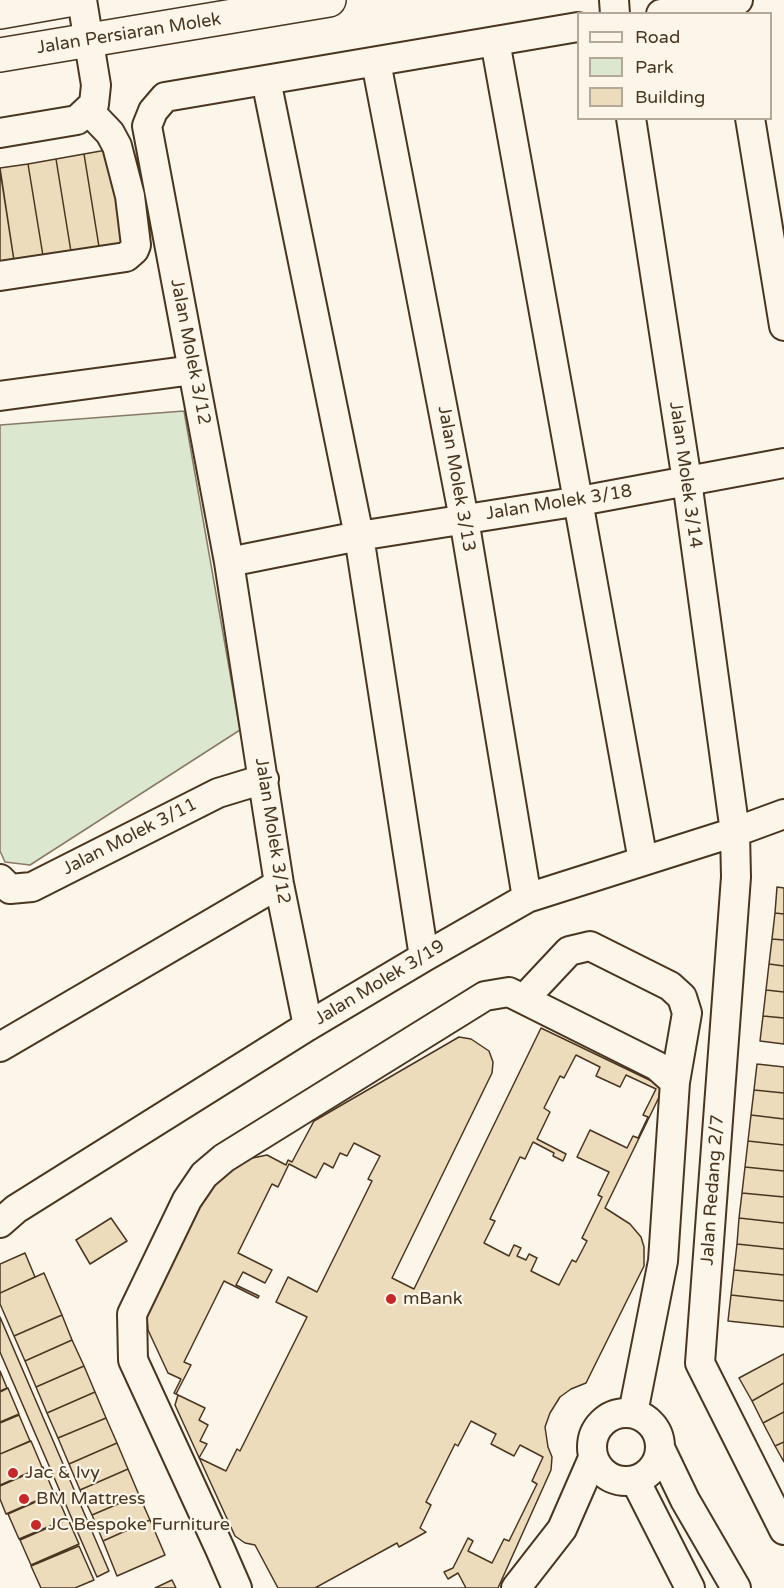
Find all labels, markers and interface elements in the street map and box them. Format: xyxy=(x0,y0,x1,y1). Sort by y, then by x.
street label: Jalan Persiaran Molek xyxy=(35,9,223,59)
legend xyxy=(577,12,772,120)
text: Road xyxy=(635,26,680,48)
text: Park xyxy=(635,56,673,78)
text: Building xyxy=(635,86,705,108)
street label: Jalan Molek 3/12 xyxy=(165,277,215,427)
street label: Jalan Molek 3/14 xyxy=(664,400,706,550)
street label: Jalan Molek 3/13 xyxy=(433,404,479,554)
street label: Jalan Molek 3/18 xyxy=(484,481,634,525)
street label: Jalan Molek 3/12 xyxy=(250,756,294,906)
street label: Jalan Molek 3/11 xyxy=(59,794,201,880)
street label: Jalan Molek 3/19 xyxy=(311,936,449,1030)
street label: Jalan Redang 2/7 xyxy=(697,1114,729,1266)
place label: mBank xyxy=(403,1288,463,1310)
marker: mBank xyxy=(384,1292,398,1306)
place label: Jac & Ivy xyxy=(25,1462,100,1484)
marker: Jac & Ivy xyxy=(6,1466,20,1480)
place label: BM Mattress xyxy=(36,1488,146,1510)
marker: BM Mattress xyxy=(17,1492,31,1506)
place label: JC Bespoke Furniture xyxy=(48,1514,230,1536)
marker: JC Bespoke Furniture xyxy=(29,1518,43,1532)

